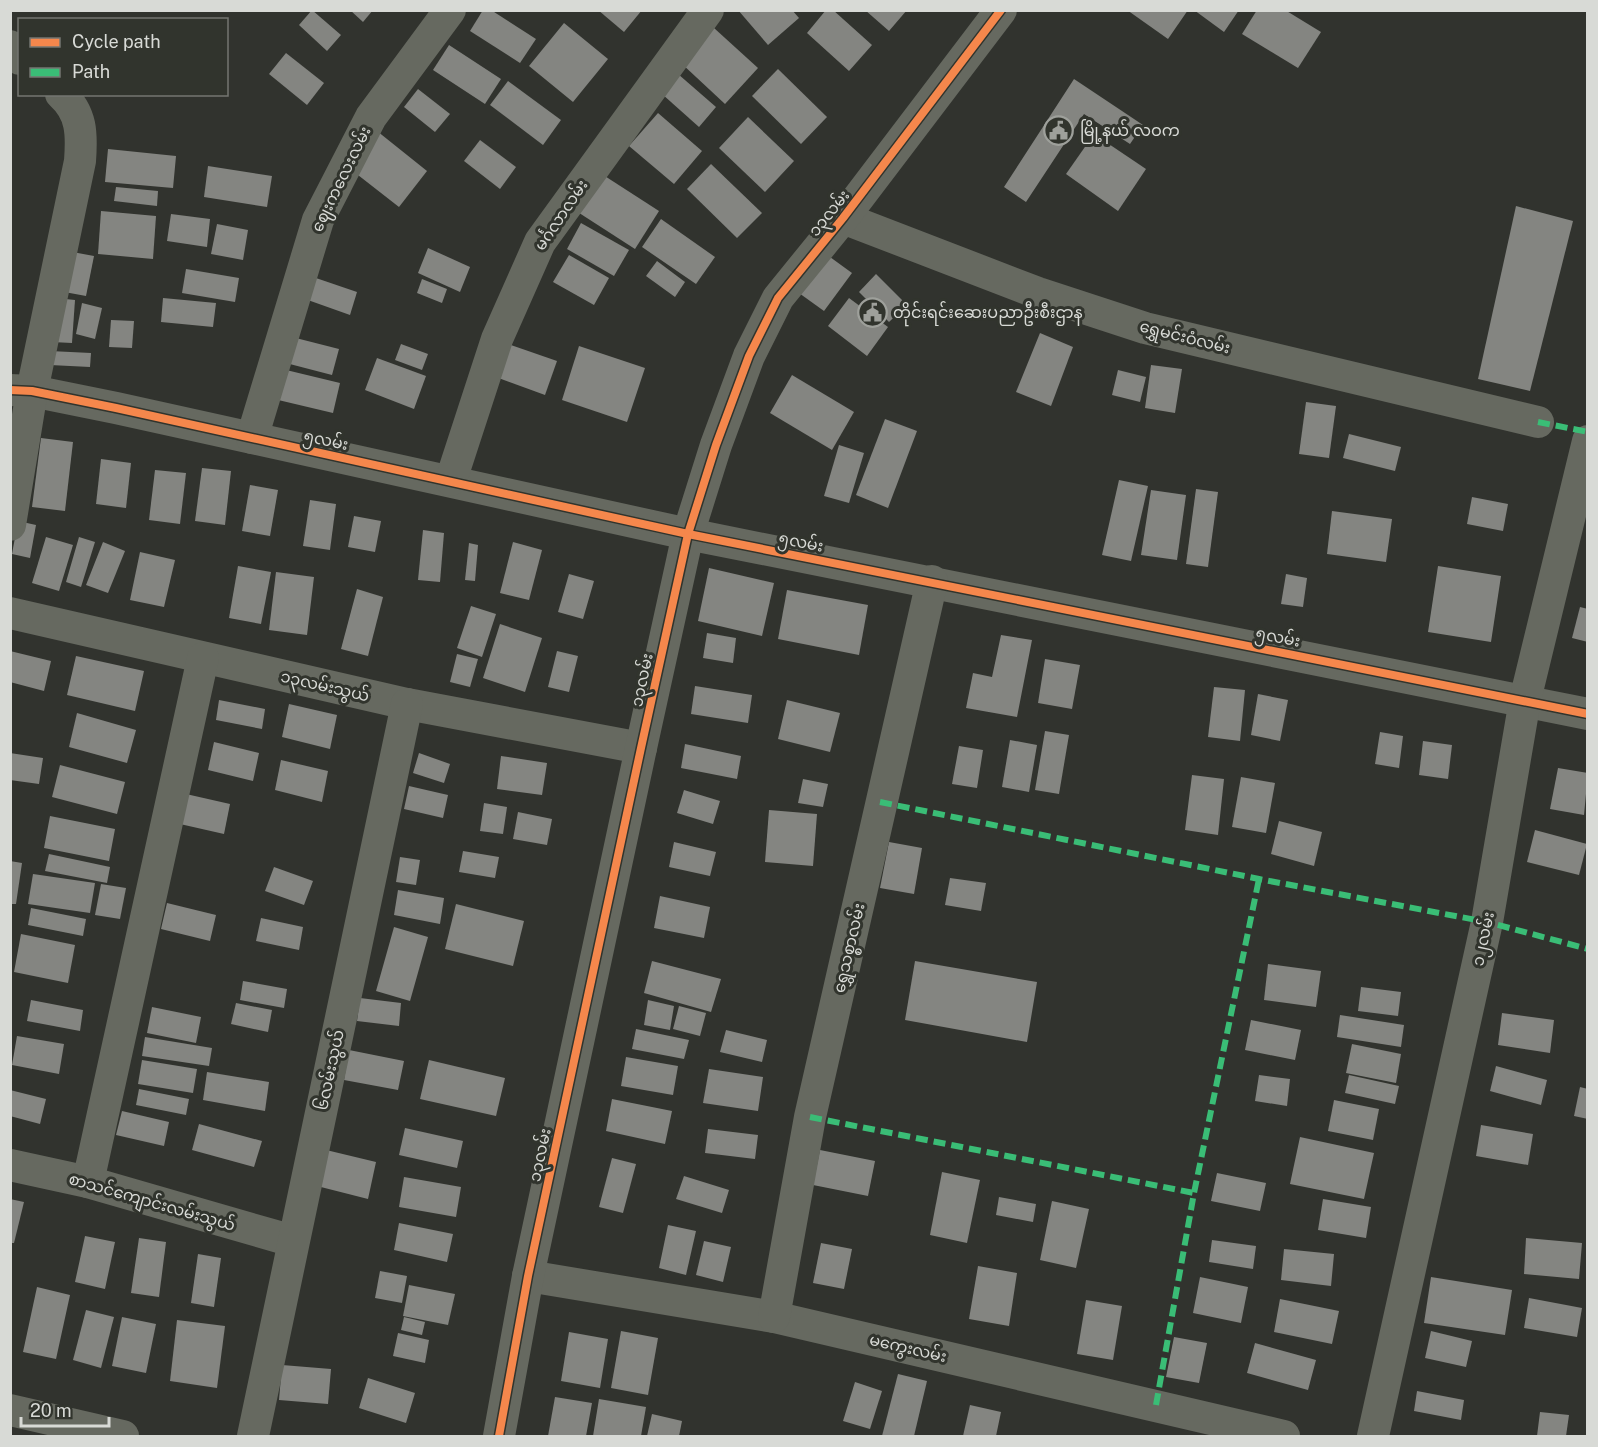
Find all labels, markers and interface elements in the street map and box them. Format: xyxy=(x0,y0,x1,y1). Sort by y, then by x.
legend xyxy=(18,18,228,96)
text: Cycle path xyxy=(72,31,161,52)
text: Path xyxy=(72,61,110,82)
public building icon: မြို့နယ် လဝက xyxy=(1043,114,1075,146)
place label: မြို့နယ် လဝက xyxy=(1080,119,1180,144)
street label: ဈေးကလေးလမ်း xyxy=(305,122,378,237)
street label: မင်္ဂလာလမ်း xyxy=(529,175,592,254)
street label: ၁၃လမ်း xyxy=(803,185,857,243)
public building icon: တိုင်းရင်းဆေးပညာဦးစီးဌာန xyxy=(856,296,888,328)
place label: တိုင်းရင်းဆေးပညာဦးစီးဌာန xyxy=(893,301,1083,327)
street label: ရွှေမင်းဝံလမ်း xyxy=(1137,315,1233,361)
street label: ၅လမ်း xyxy=(301,424,350,458)
street label: ၅လမ်း xyxy=(776,526,825,560)
street label: ၅လမ်း xyxy=(1253,621,1302,655)
street label: ၁၃လမ်း xyxy=(625,651,661,709)
street label: ၁၃လမ်းသွယ် xyxy=(278,665,372,709)
street label: ရွှေသစ္စာလမ်း xyxy=(828,901,873,996)
street label: ၁၂လမ်း xyxy=(1466,910,1502,969)
street label: ၆လမ်းသွယ် xyxy=(310,1028,352,1113)
street label: ၁၃လမ်း xyxy=(523,1126,559,1184)
street label: စာသင်ကျောင်းလမ်းသွယ် xyxy=(66,1167,238,1239)
street label: မကွေးလမ်း xyxy=(867,1328,949,1370)
scale bar xyxy=(21,1390,110,1428)
text: 20 m xyxy=(30,1400,72,1421)

